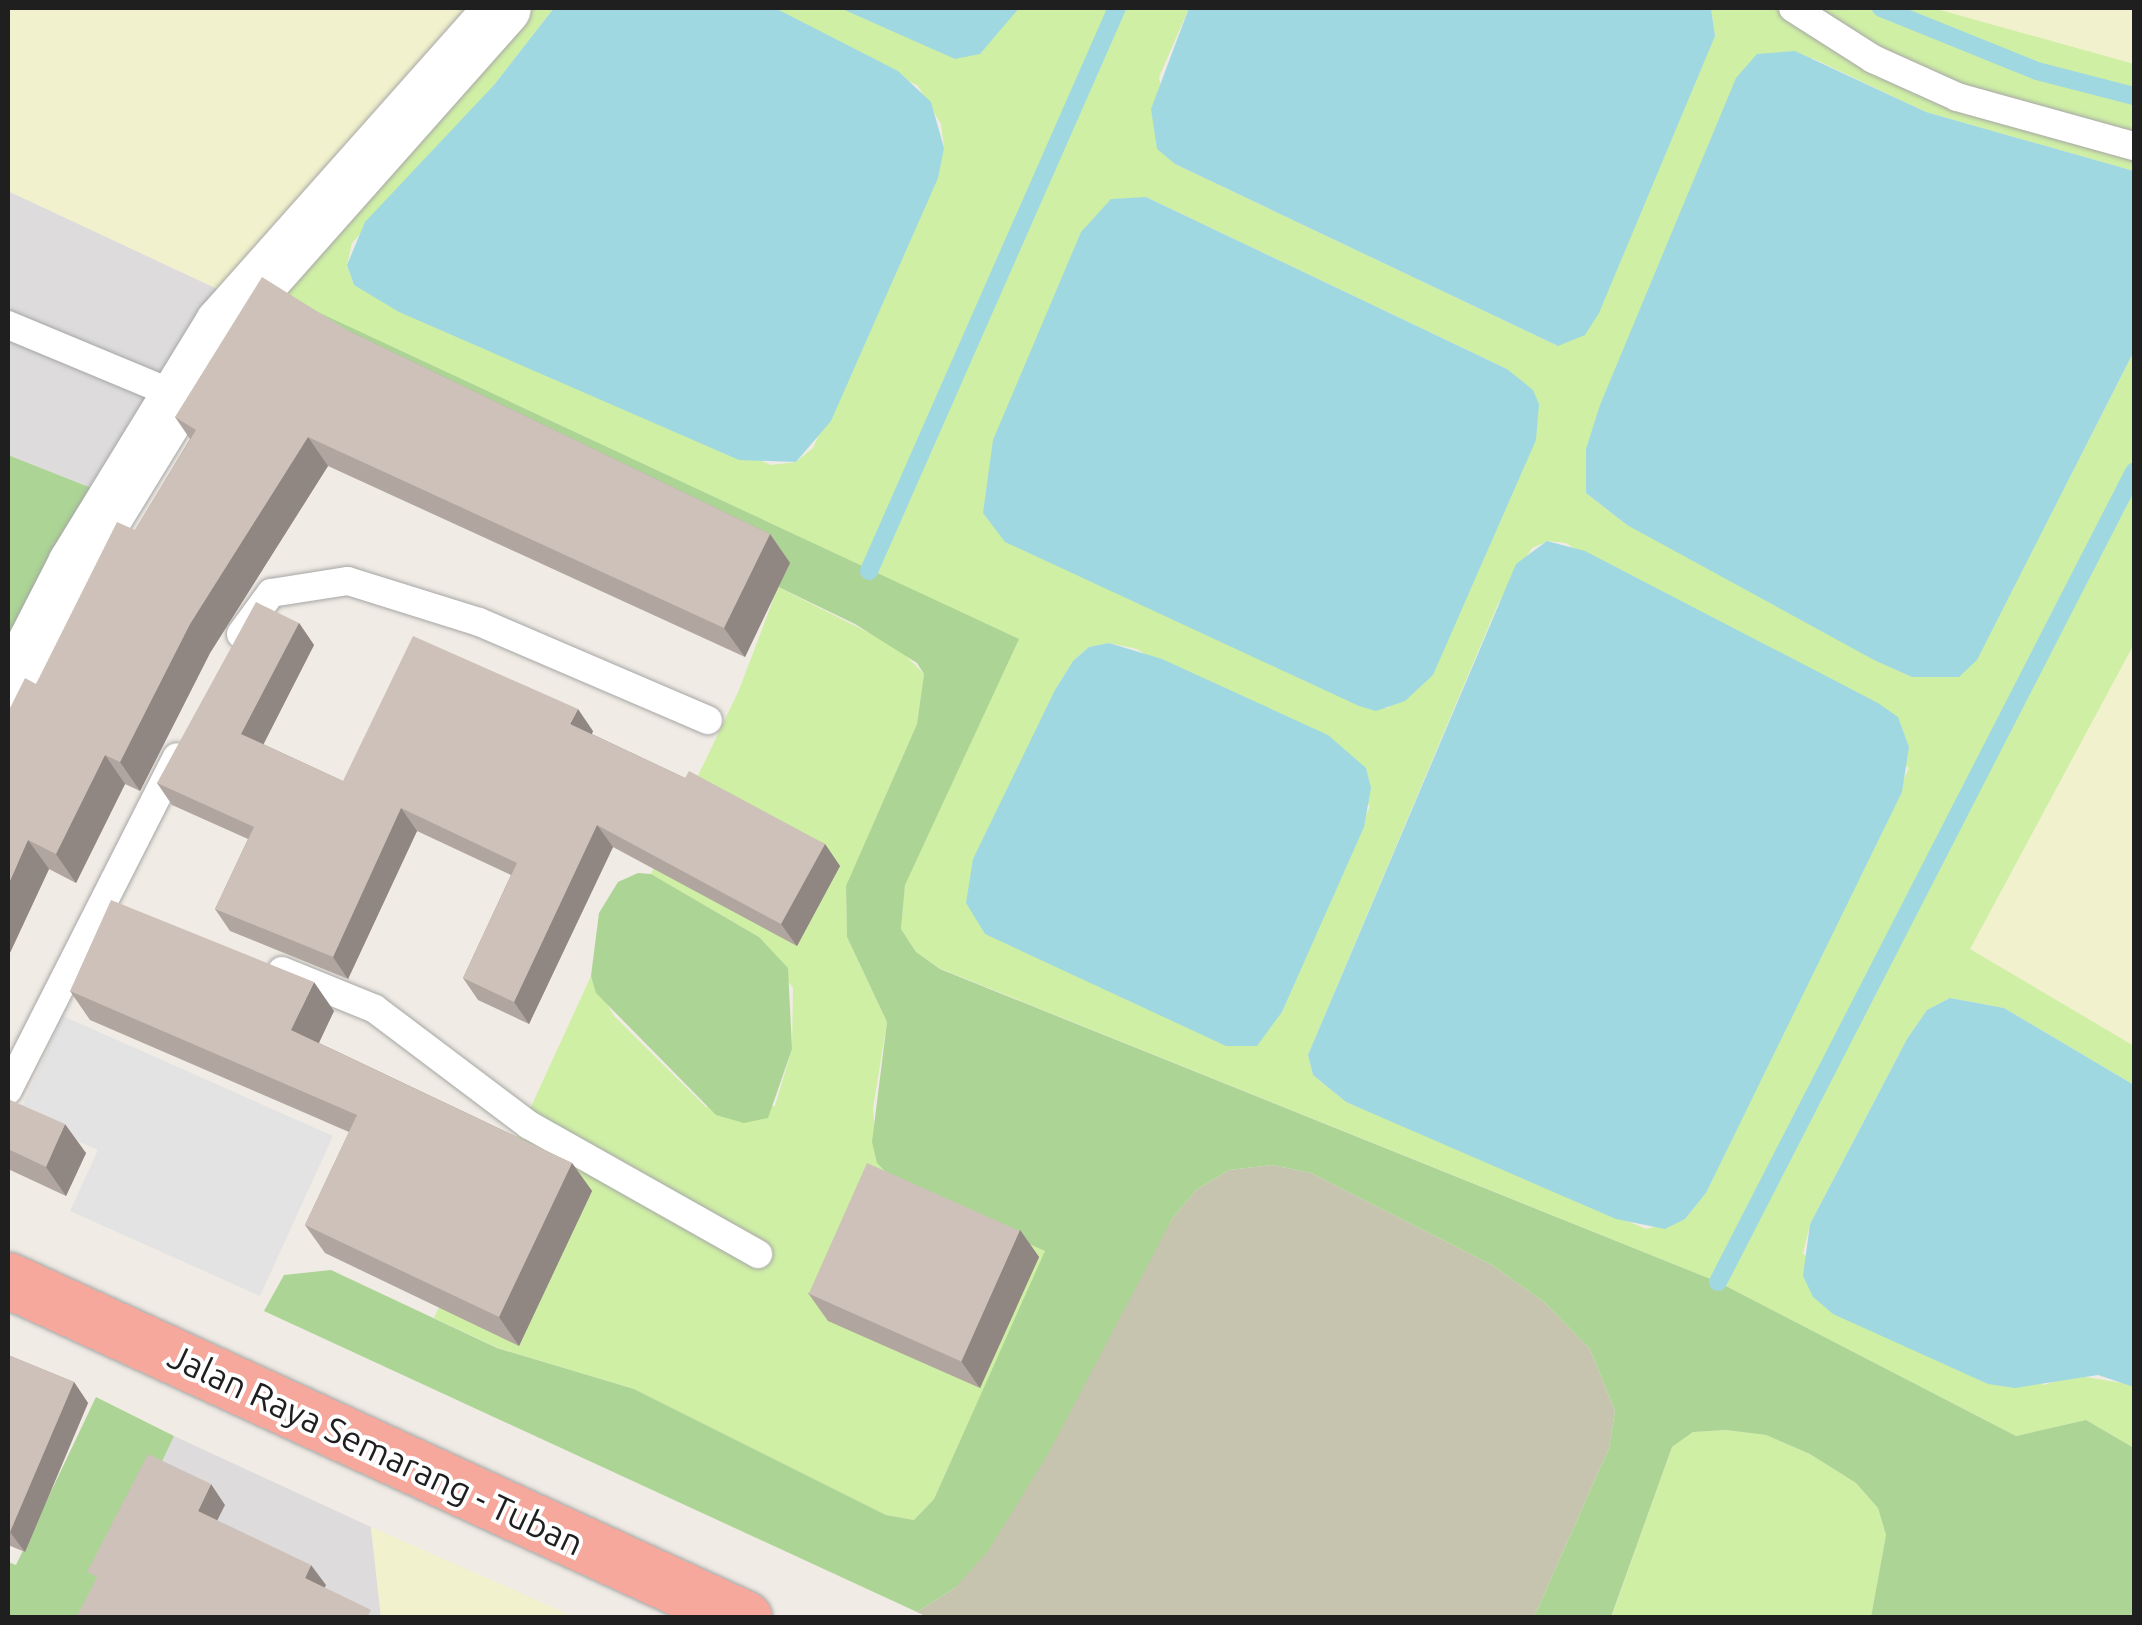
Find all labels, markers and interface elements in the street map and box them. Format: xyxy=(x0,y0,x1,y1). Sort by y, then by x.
street label: Jalan Raya Semarang - Tuban xyxy=(162,1334,590,1564)

